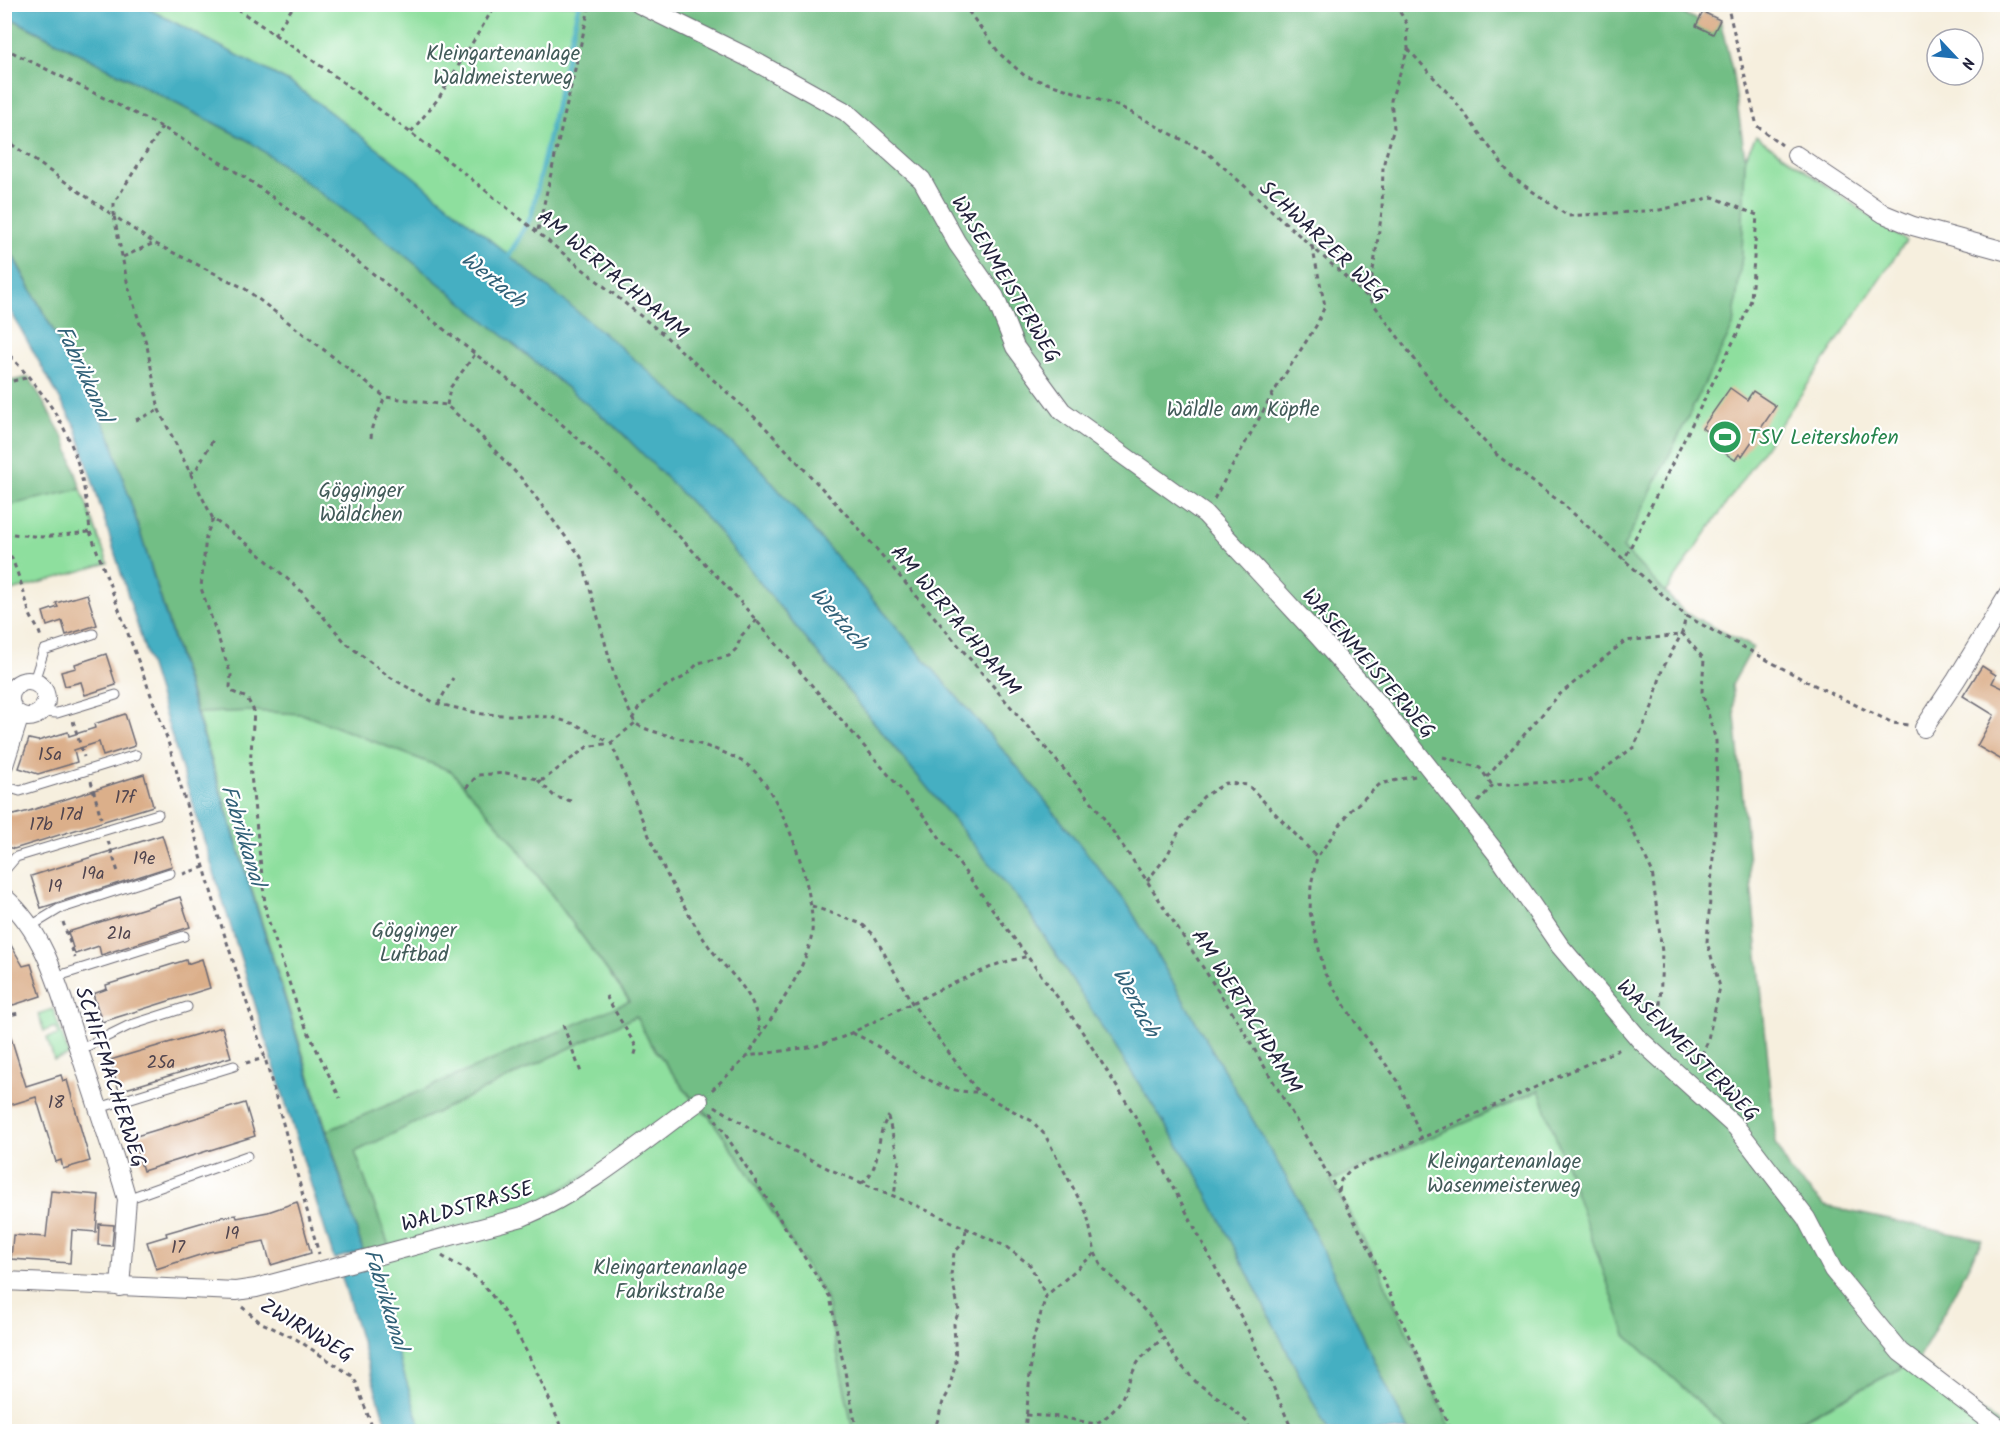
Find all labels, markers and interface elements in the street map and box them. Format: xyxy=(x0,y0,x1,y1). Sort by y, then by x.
north arrow xyxy=(1925,27,1985,87)
park label: Kleingartenanlage Waldmeisterweg xyxy=(426,38,581,95)
text: N xyxy=(1954,53,1981,73)
street label: SCHWARZER WEG xyxy=(1251,173,1395,311)
street label: WASENMEISTERWEG xyxy=(941,190,1068,370)
street label: AM WERTACHDAMM xyxy=(529,202,695,349)
water label: Wertach xyxy=(452,244,534,319)
water label: Fabrikkanal xyxy=(45,319,123,433)
park label: Wäldle am Köpfle xyxy=(1167,394,1320,427)
sports icon: TSV Leitershofen xyxy=(1707,419,1743,455)
place label: TSV Leitershofen xyxy=(1748,422,1899,455)
park label: Gögginger Wäldchen xyxy=(319,475,404,532)
street label: AM WERTACHDAMM xyxy=(882,538,1028,704)
water label: Wertach xyxy=(800,580,877,661)
street label: WASENMEISTERWEG xyxy=(1293,581,1443,747)
house number: 15a xyxy=(38,741,62,770)
water label: Fabrikkanal xyxy=(210,781,275,895)
house number: 17f xyxy=(115,784,138,813)
house number: 17d xyxy=(60,801,83,830)
house number: 17b xyxy=(29,811,53,840)
house number: 19e xyxy=(133,845,155,874)
house number: 19a xyxy=(82,860,104,889)
house number: 19 xyxy=(48,873,62,902)
park label: Gögginger Luftbad xyxy=(372,915,457,972)
house number: 21a xyxy=(107,920,131,949)
street label: AM WERTACHDAMM xyxy=(1182,923,1310,1101)
water label: Wertach xyxy=(1102,962,1169,1046)
street label: WASENMEISTERWEG xyxy=(1608,972,1766,1130)
street label: SCHIFFMACHERWEG xyxy=(65,983,154,1172)
house number: 25a xyxy=(147,1049,175,1078)
house number: 18 xyxy=(48,1089,64,1118)
park label: Kleingartenanlage Wasenmeisterweg xyxy=(1427,1146,1582,1203)
street label: WALDSTRASSE xyxy=(397,1173,538,1242)
house number: 19 xyxy=(225,1220,239,1249)
house number: 17 xyxy=(171,1234,186,1263)
water label: Fabrikkanal xyxy=(353,1245,418,1359)
park label: Kleingartenanlage Fabrikstraße xyxy=(593,1252,748,1309)
street label: ZWIRNWEG xyxy=(253,1290,359,1372)

